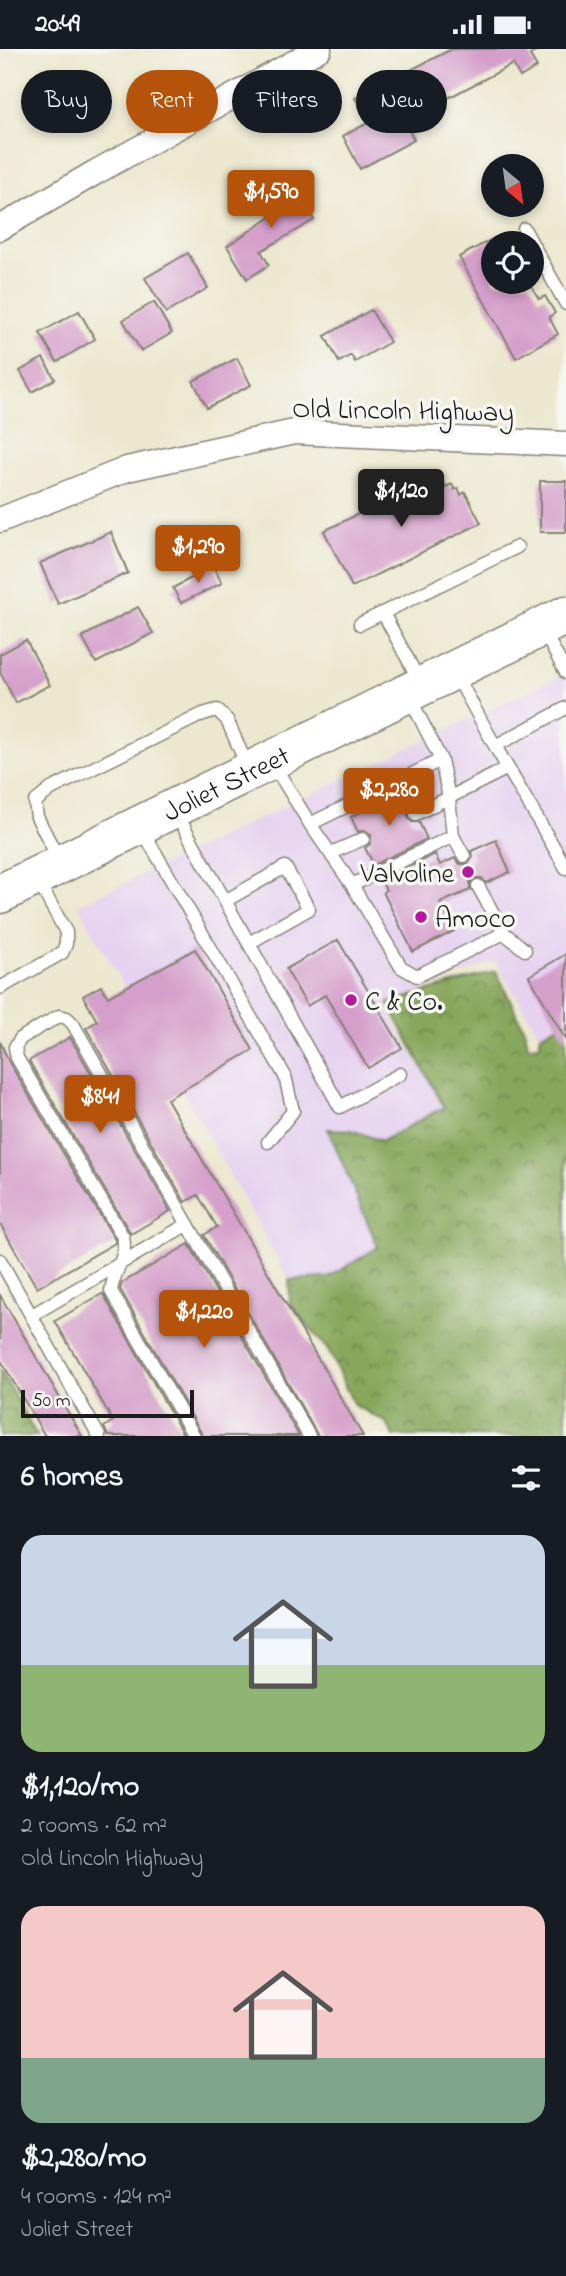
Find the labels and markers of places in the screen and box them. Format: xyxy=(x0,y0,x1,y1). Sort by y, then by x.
pin: $1,590 xyxy=(214,171,328,230)
pin: $1,120 xyxy=(344,469,458,529)
pin: $1,290 xyxy=(141,525,255,585)
pin: $2,280 xyxy=(332,769,446,828)
place label: Valvoline xyxy=(359,855,454,896)
marker: Valvoline xyxy=(460,864,476,880)
place label: Amoco xyxy=(435,900,516,941)
marker: Amoco xyxy=(413,909,429,925)
place label: C & Co. xyxy=(365,983,443,1024)
marker: C & Co. xyxy=(343,992,359,1008)
pin: $841 xyxy=(59,1075,141,1135)
pin: $1,220 xyxy=(147,1291,261,1350)

